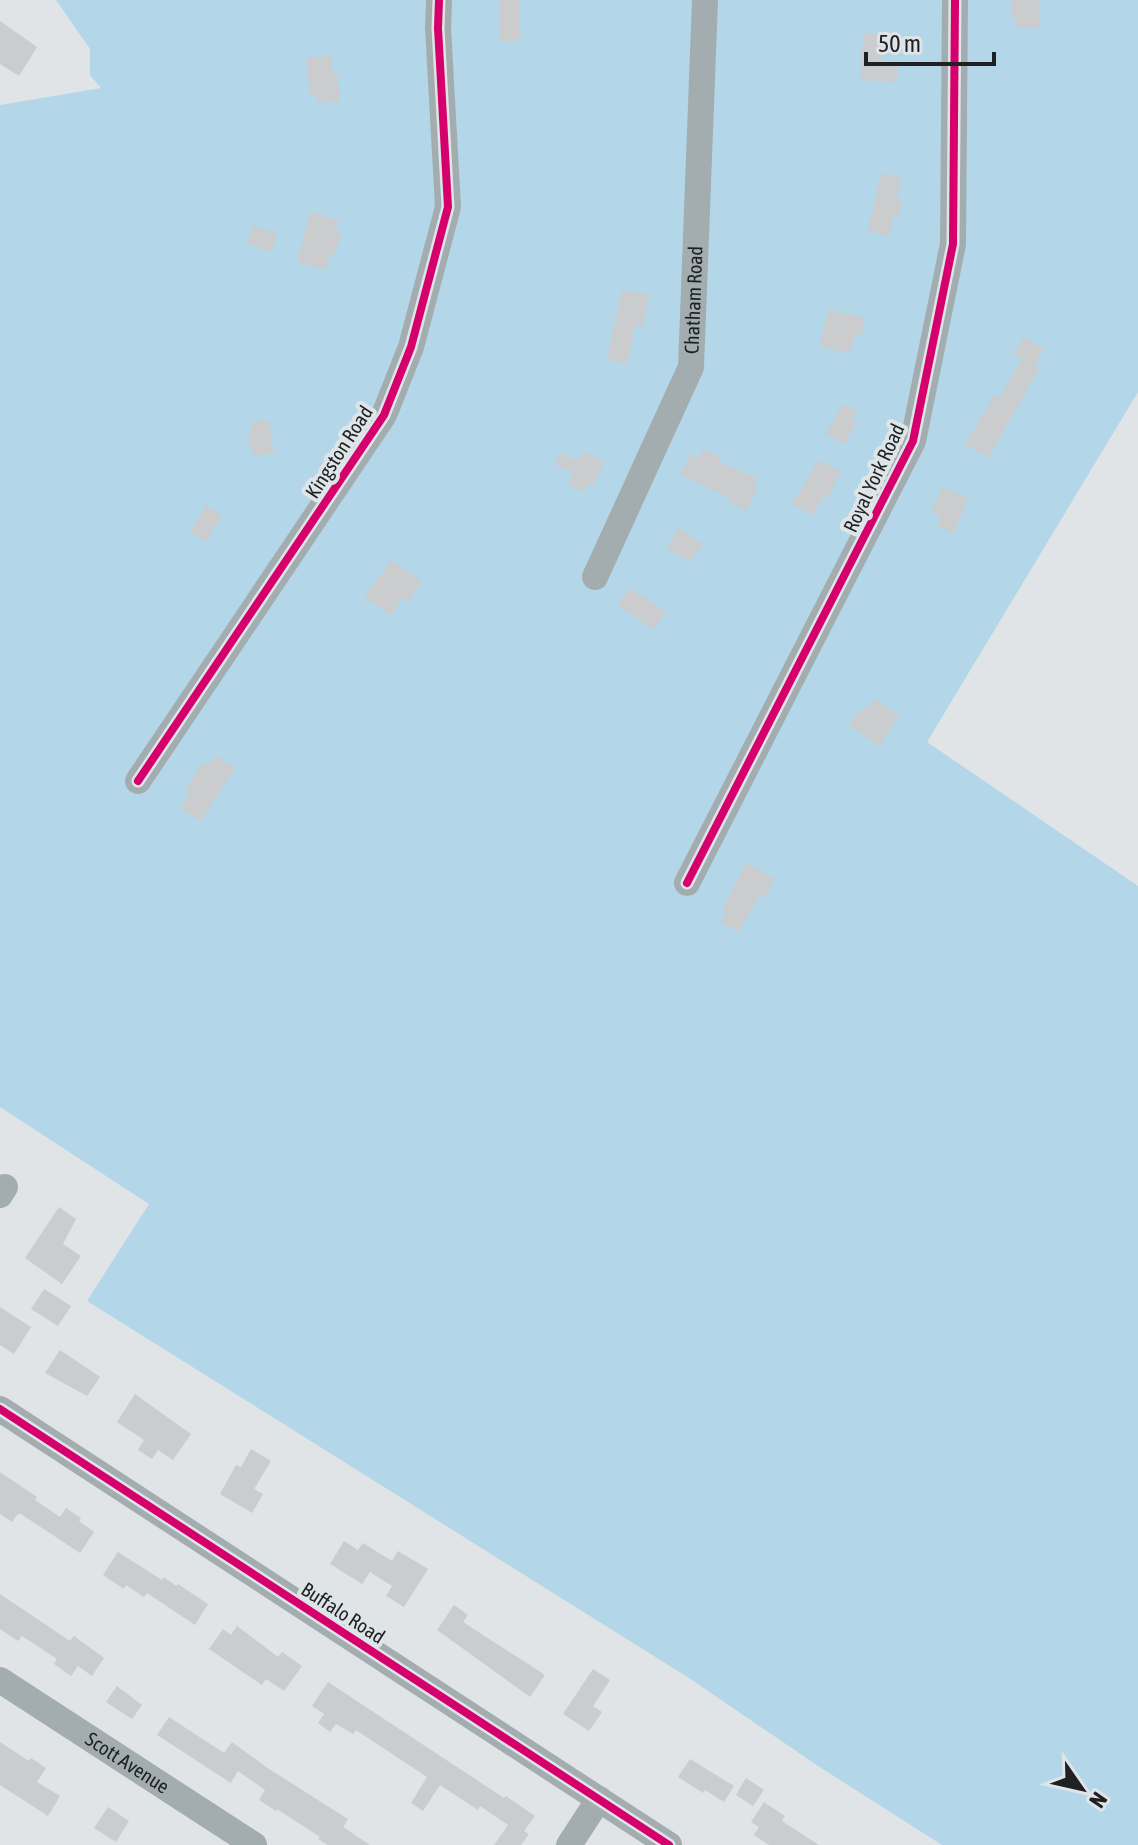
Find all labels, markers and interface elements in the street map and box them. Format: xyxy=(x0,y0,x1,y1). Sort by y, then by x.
scale bar xyxy=(866,16,994,66)
text: 50 m xyxy=(878,30,921,57)
street label: Chatham Road xyxy=(680,245,707,354)
street label: Kingston Road xyxy=(300,401,377,502)
street label: Royal York Road xyxy=(838,420,909,536)
street label: Buffalo Road xyxy=(297,1577,389,1648)
street label: Scott Avenue xyxy=(82,1727,174,1798)
north arrow xyxy=(1042,1749,1122,1829)
text: N xyxy=(1084,1788,1113,1813)

